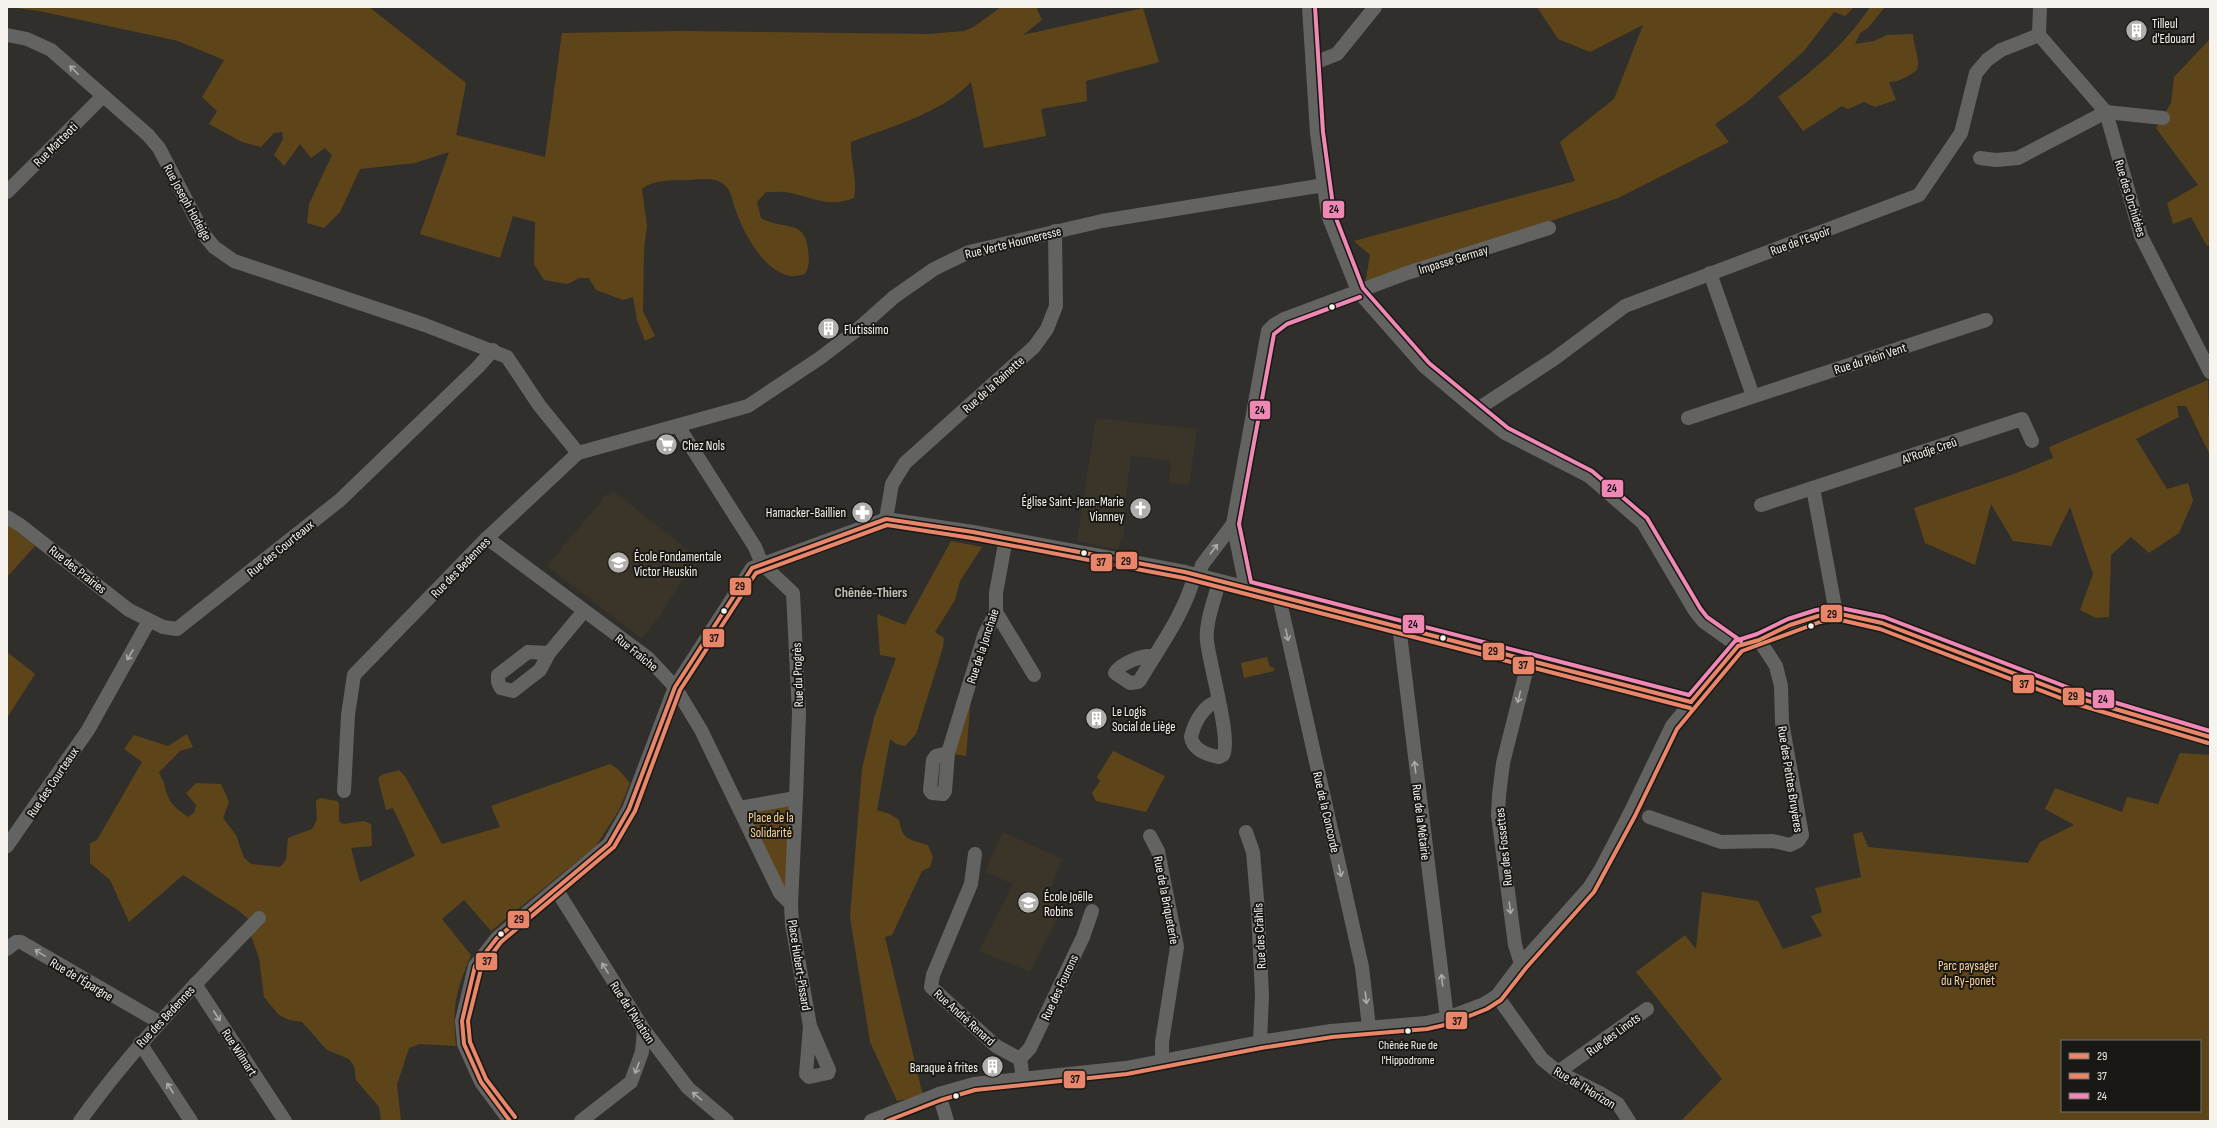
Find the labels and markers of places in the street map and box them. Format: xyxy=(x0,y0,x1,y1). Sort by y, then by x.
place label: Tilleul d'Edouard xyxy=(2152,16,2195,47)
building icon: Tilleul d'Edouard xyxy=(2124,17,2150,43)
unlabelled marker xyxy=(1327,302,1337,312)
building icon: Flutissimo xyxy=(816,316,842,342)
place label: Flutissimo xyxy=(844,322,889,338)
supermarket icon: Chez Nols xyxy=(654,432,680,458)
place label: Chez Nols xyxy=(682,438,725,454)
place label: Église Saint-Jean-Marie Vianney xyxy=(1021,494,1124,525)
church icon: Église Saint-Jean-Marie Vianney xyxy=(1127,495,1153,521)
pharmacy icon: Hamacker-Baillien xyxy=(849,499,875,525)
place label: Hamacker-Baillien xyxy=(766,505,846,521)
unlabelled marker xyxy=(1079,548,1089,558)
place label: École Fondamentale Victor Heuskin xyxy=(634,549,721,580)
school or university icon: École Fondamentale Victor Heuskin xyxy=(606,550,632,576)
unlabelled marker xyxy=(719,606,729,616)
unlabelled marker xyxy=(1806,621,1816,631)
unlabelled marker xyxy=(1438,633,1448,643)
place label: Le Logis Social de Liège xyxy=(1112,704,1176,735)
building icon: Le Logis Social de Liège xyxy=(1083,705,1109,731)
place label: École Joëlle Robins xyxy=(1044,889,1093,920)
school or university icon: École Joëlle Robins xyxy=(1016,890,1042,916)
unlabelled marker xyxy=(496,929,506,939)
marker: Chênée Rue de l'Hippodrome xyxy=(1403,1026,1413,1036)
place label: Chênée Rue de l'Hippodrome xyxy=(1378,1038,1438,1068)
building icon: Baraque à frites xyxy=(980,1054,1006,1080)
place label: Baraque à frites xyxy=(910,1060,978,1076)
unlabelled marker xyxy=(951,1091,961,1101)

